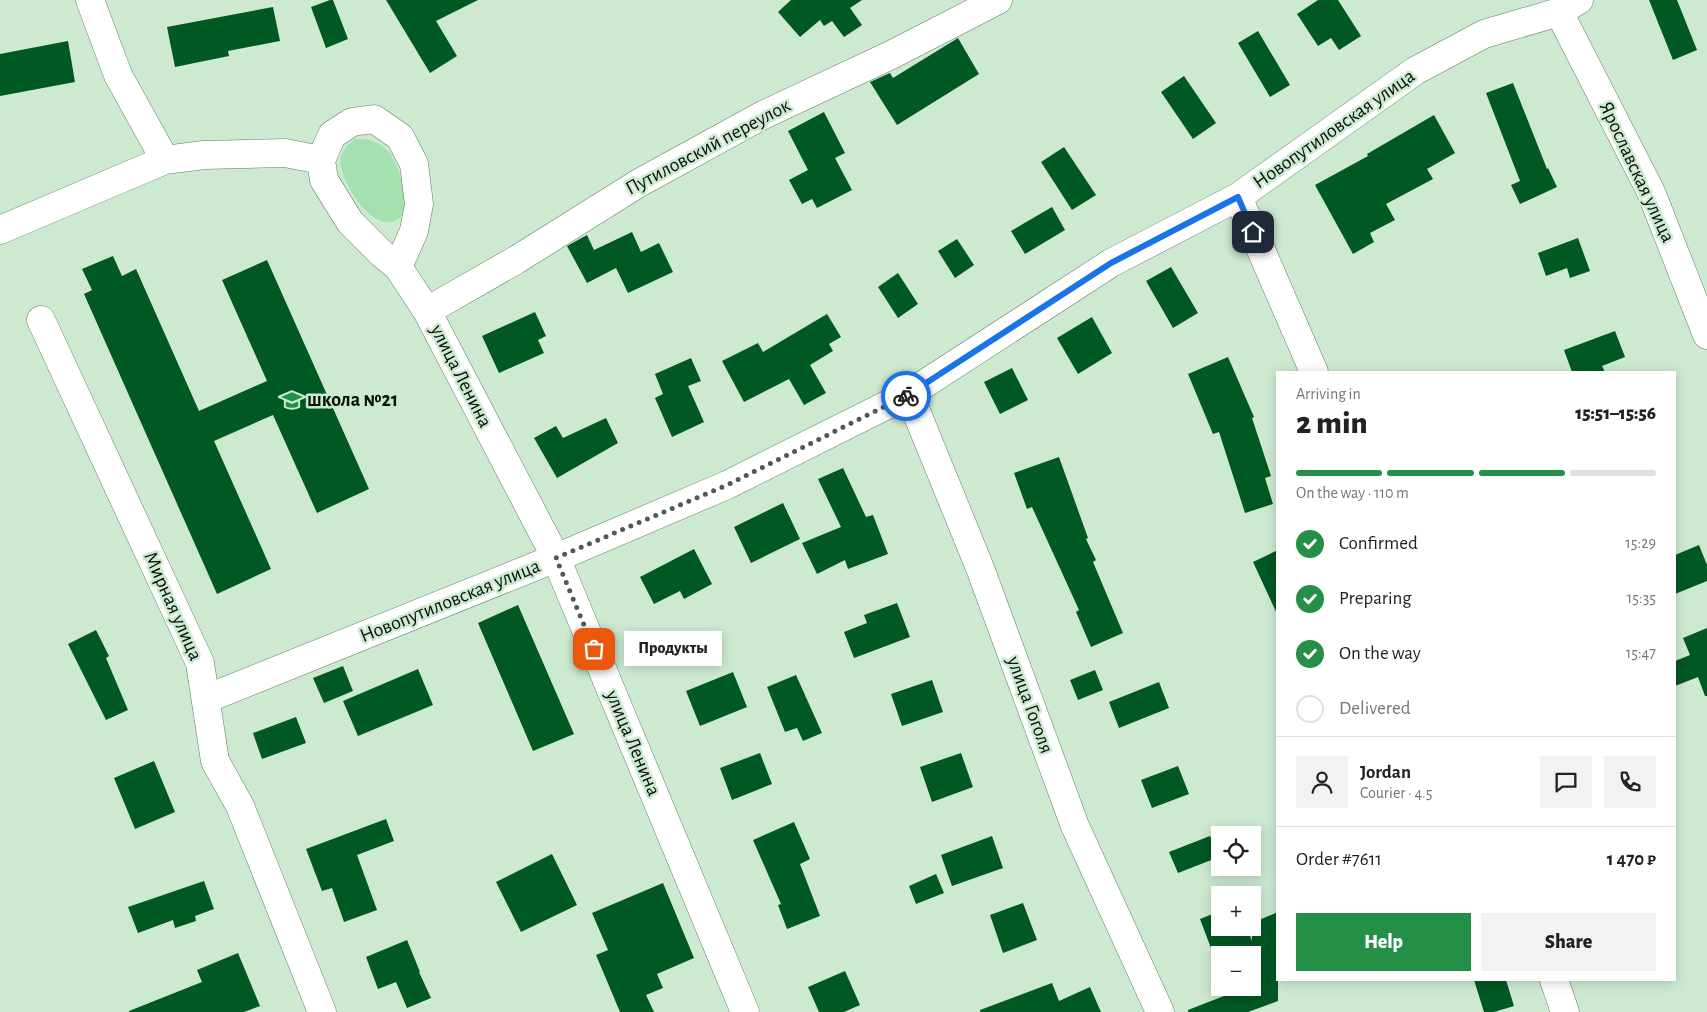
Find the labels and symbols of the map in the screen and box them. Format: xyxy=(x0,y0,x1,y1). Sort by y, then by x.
street label: Новопутиловская улица xyxy=(1249,66,1419,192)
street label: Путиловский переулок xyxy=(622,95,794,199)
street label: Ярославская улица xyxy=(1596,99,1678,245)
pin xyxy=(1232,211,1274,253)
street label: улица Ленина xyxy=(426,321,495,431)
courier xyxy=(881,371,931,421)
school or university icon: школа №21 xyxy=(281,389,303,411)
place label: школа №21 xyxy=(307,390,398,410)
street label: Мирная улица xyxy=(140,549,206,663)
street label: Новопутиловская улица xyxy=(357,556,543,646)
pin xyxy=(573,628,615,670)
callout: Продукты xyxy=(624,632,722,666)
street label: улица Гоголя xyxy=(1003,653,1057,756)
street label: улица Ленина xyxy=(601,686,664,799)

